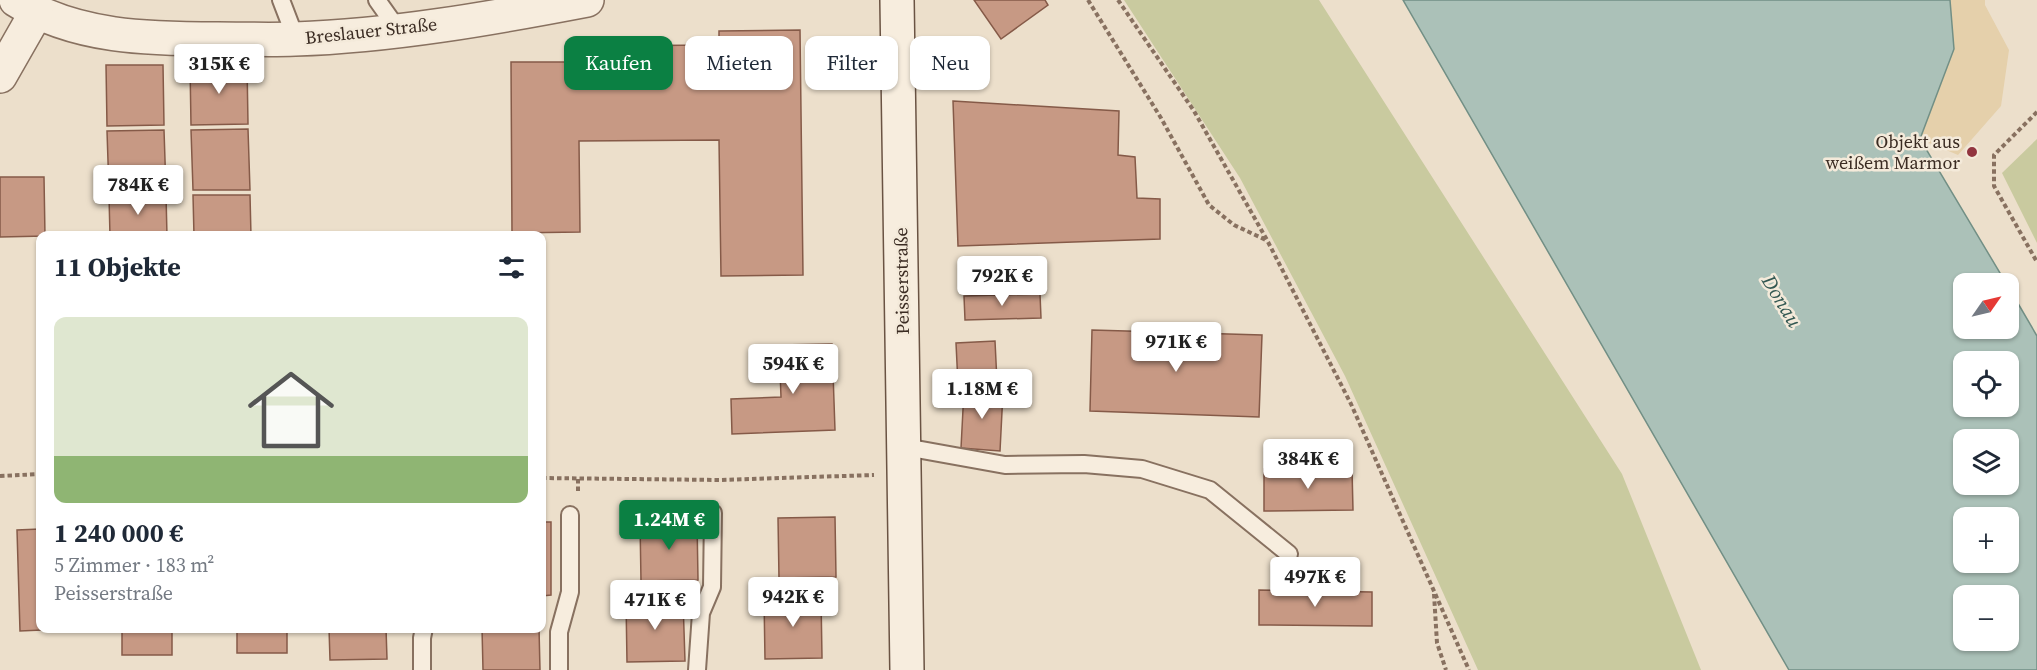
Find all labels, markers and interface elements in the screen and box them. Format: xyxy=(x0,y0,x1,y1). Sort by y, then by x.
street label: Breslauer Straße xyxy=(304,11,438,50)
chip: Kaufen xyxy=(564,36,673,90)
chip: Mieten xyxy=(685,36,793,90)
chip: Filter xyxy=(805,36,898,90)
chip: Neu xyxy=(910,36,990,90)
pin: 315K € xyxy=(170,44,268,95)
text: 315K € xyxy=(188,49,250,77)
place label: Objekt aus weißem Marmor xyxy=(1826,129,1960,175)
marker: Objekt aus weißem Marmor xyxy=(1965,145,1979,159)
pin: 784K € xyxy=(89,165,187,216)
text: 784K € xyxy=(107,170,169,198)
street label: Peisserstraße xyxy=(888,227,915,335)
text: 11 Objekte xyxy=(54,249,181,285)
icon: filters xyxy=(495,251,528,284)
pin: 792K € xyxy=(953,256,1051,307)
text: 792K € xyxy=(971,261,1033,289)
water label: Donau xyxy=(1755,269,1809,333)
north arrow xyxy=(1953,273,2019,339)
map controls xyxy=(1953,273,2019,651)
pin: 971K € xyxy=(1127,322,1225,373)
text: 971K € xyxy=(1145,327,1207,355)
pin: 594K € xyxy=(744,344,842,395)
text: 594K € xyxy=(762,349,824,377)
button: locate xyxy=(1953,351,2019,417)
icon: home xyxy=(237,356,345,464)
pin: 1.18M € xyxy=(927,369,1037,420)
text: 1.18M € xyxy=(946,374,1018,402)
button: layers xyxy=(1953,429,2019,495)
pin: 384K € xyxy=(1259,439,1357,490)
text: 384K € xyxy=(1277,444,1339,472)
pin: 1.24M € xyxy=(614,500,724,551)
text: 1.24M € xyxy=(633,505,705,533)
button: + xyxy=(1953,507,2019,573)
text: 1 240 000 € xyxy=(54,515,183,551)
text: 5 Zimmer · 183 m² xyxy=(54,551,214,579)
pin: 497K € xyxy=(1266,557,1364,608)
text: 497K € xyxy=(1284,562,1346,590)
pin: 942K € xyxy=(744,577,842,628)
text: Peisserstraße xyxy=(54,579,173,607)
pin: 471K € xyxy=(606,580,704,631)
text: 942K € xyxy=(762,582,824,610)
text: 471K € xyxy=(624,585,686,613)
button: − xyxy=(1953,585,2019,651)

